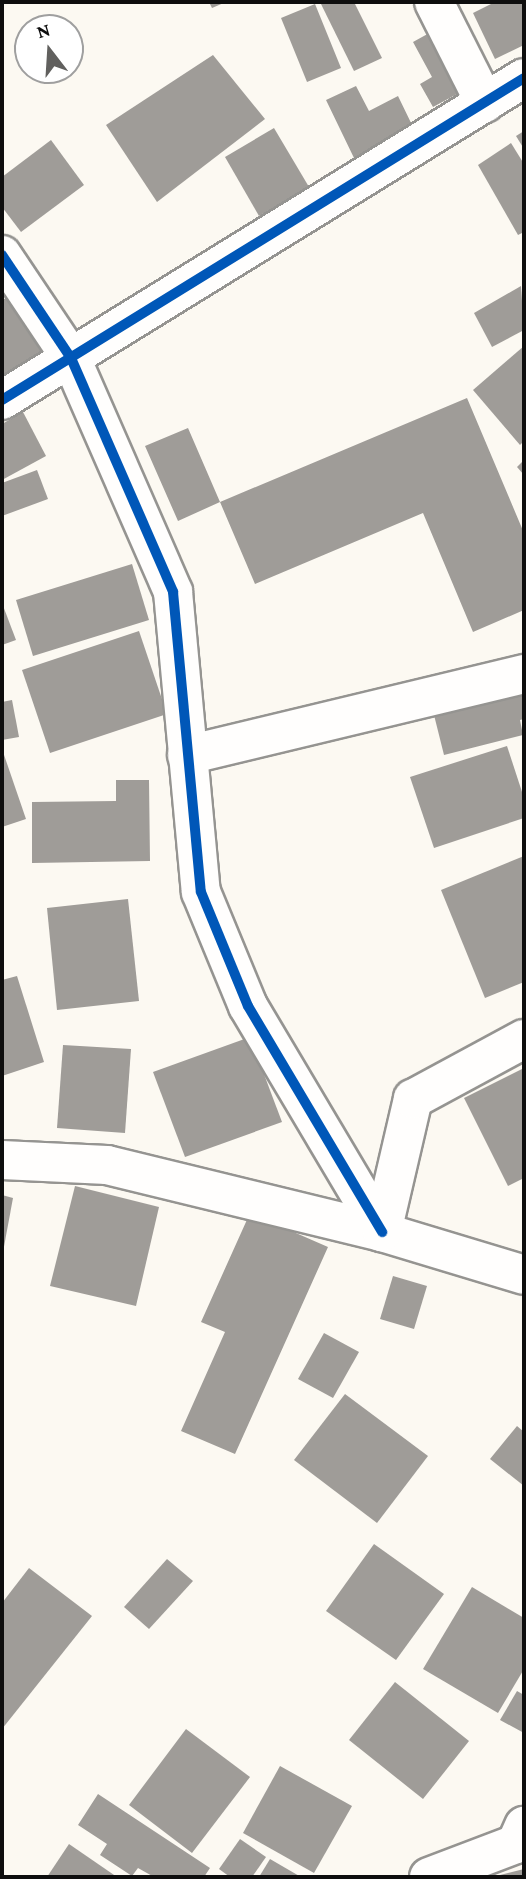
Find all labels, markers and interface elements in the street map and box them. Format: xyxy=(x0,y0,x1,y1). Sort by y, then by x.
north arrow xyxy=(14,14,84,84)
text: N xyxy=(34,18,53,42)

